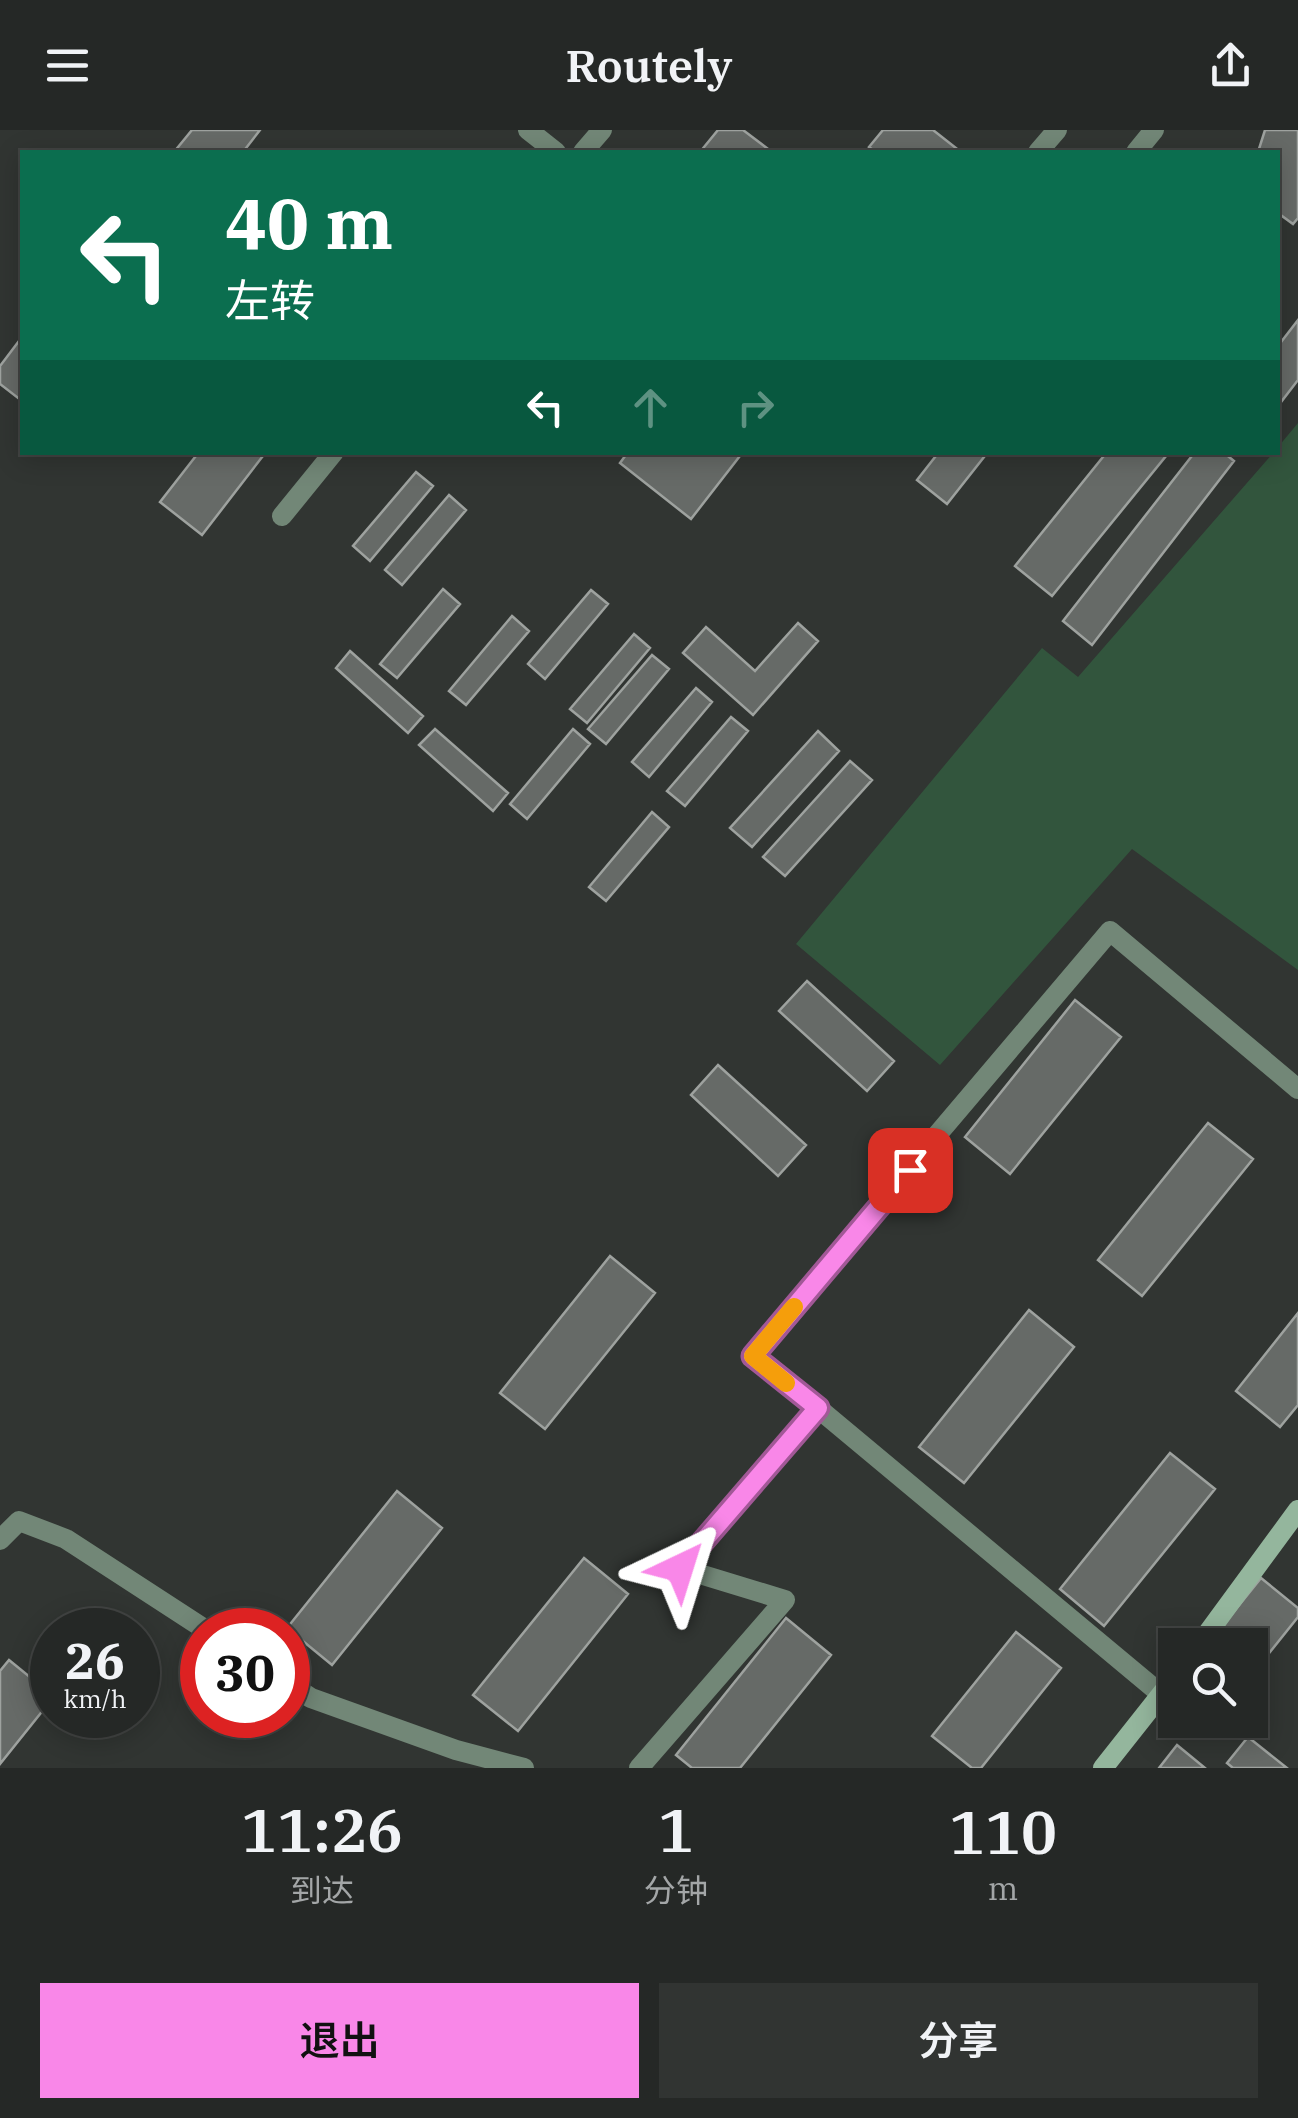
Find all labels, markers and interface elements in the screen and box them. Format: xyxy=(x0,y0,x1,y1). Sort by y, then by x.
text: Routely xyxy=(566,36,732,94)
icon: menu xyxy=(40,38,95,93)
icon: share xyxy=(1203,38,1258,93)
text: 40 m xyxy=(225,177,393,268)
icon: left xyxy=(60,190,190,320)
text: 左转 xyxy=(225,271,315,329)
icon: left xyxy=(518,380,573,435)
icon: ahead xyxy=(623,380,678,435)
icon: right xyxy=(728,380,783,435)
pin xyxy=(868,1128,953,1213)
icon: arrive xyxy=(883,1143,938,1198)
position arrow xyxy=(628,1516,732,1620)
speed limit sign: 30 xyxy=(180,1608,310,1738)
text: 26 xyxy=(65,1628,125,1693)
map controls xyxy=(1158,1628,1268,1738)
button: search xyxy=(1158,1628,1268,1738)
text: km/h xyxy=(63,1682,127,1715)
text: 11:26 xyxy=(241,1790,403,1869)
text: 1 xyxy=(658,1790,694,1869)
text: 110 xyxy=(949,1792,1057,1871)
text: m xyxy=(988,1867,1018,1909)
text: 到达 xyxy=(290,1869,354,1911)
text: 分钟 xyxy=(644,1869,708,1911)
button: 退出 xyxy=(40,1983,639,2098)
button: 分享 xyxy=(659,1983,1258,2098)

